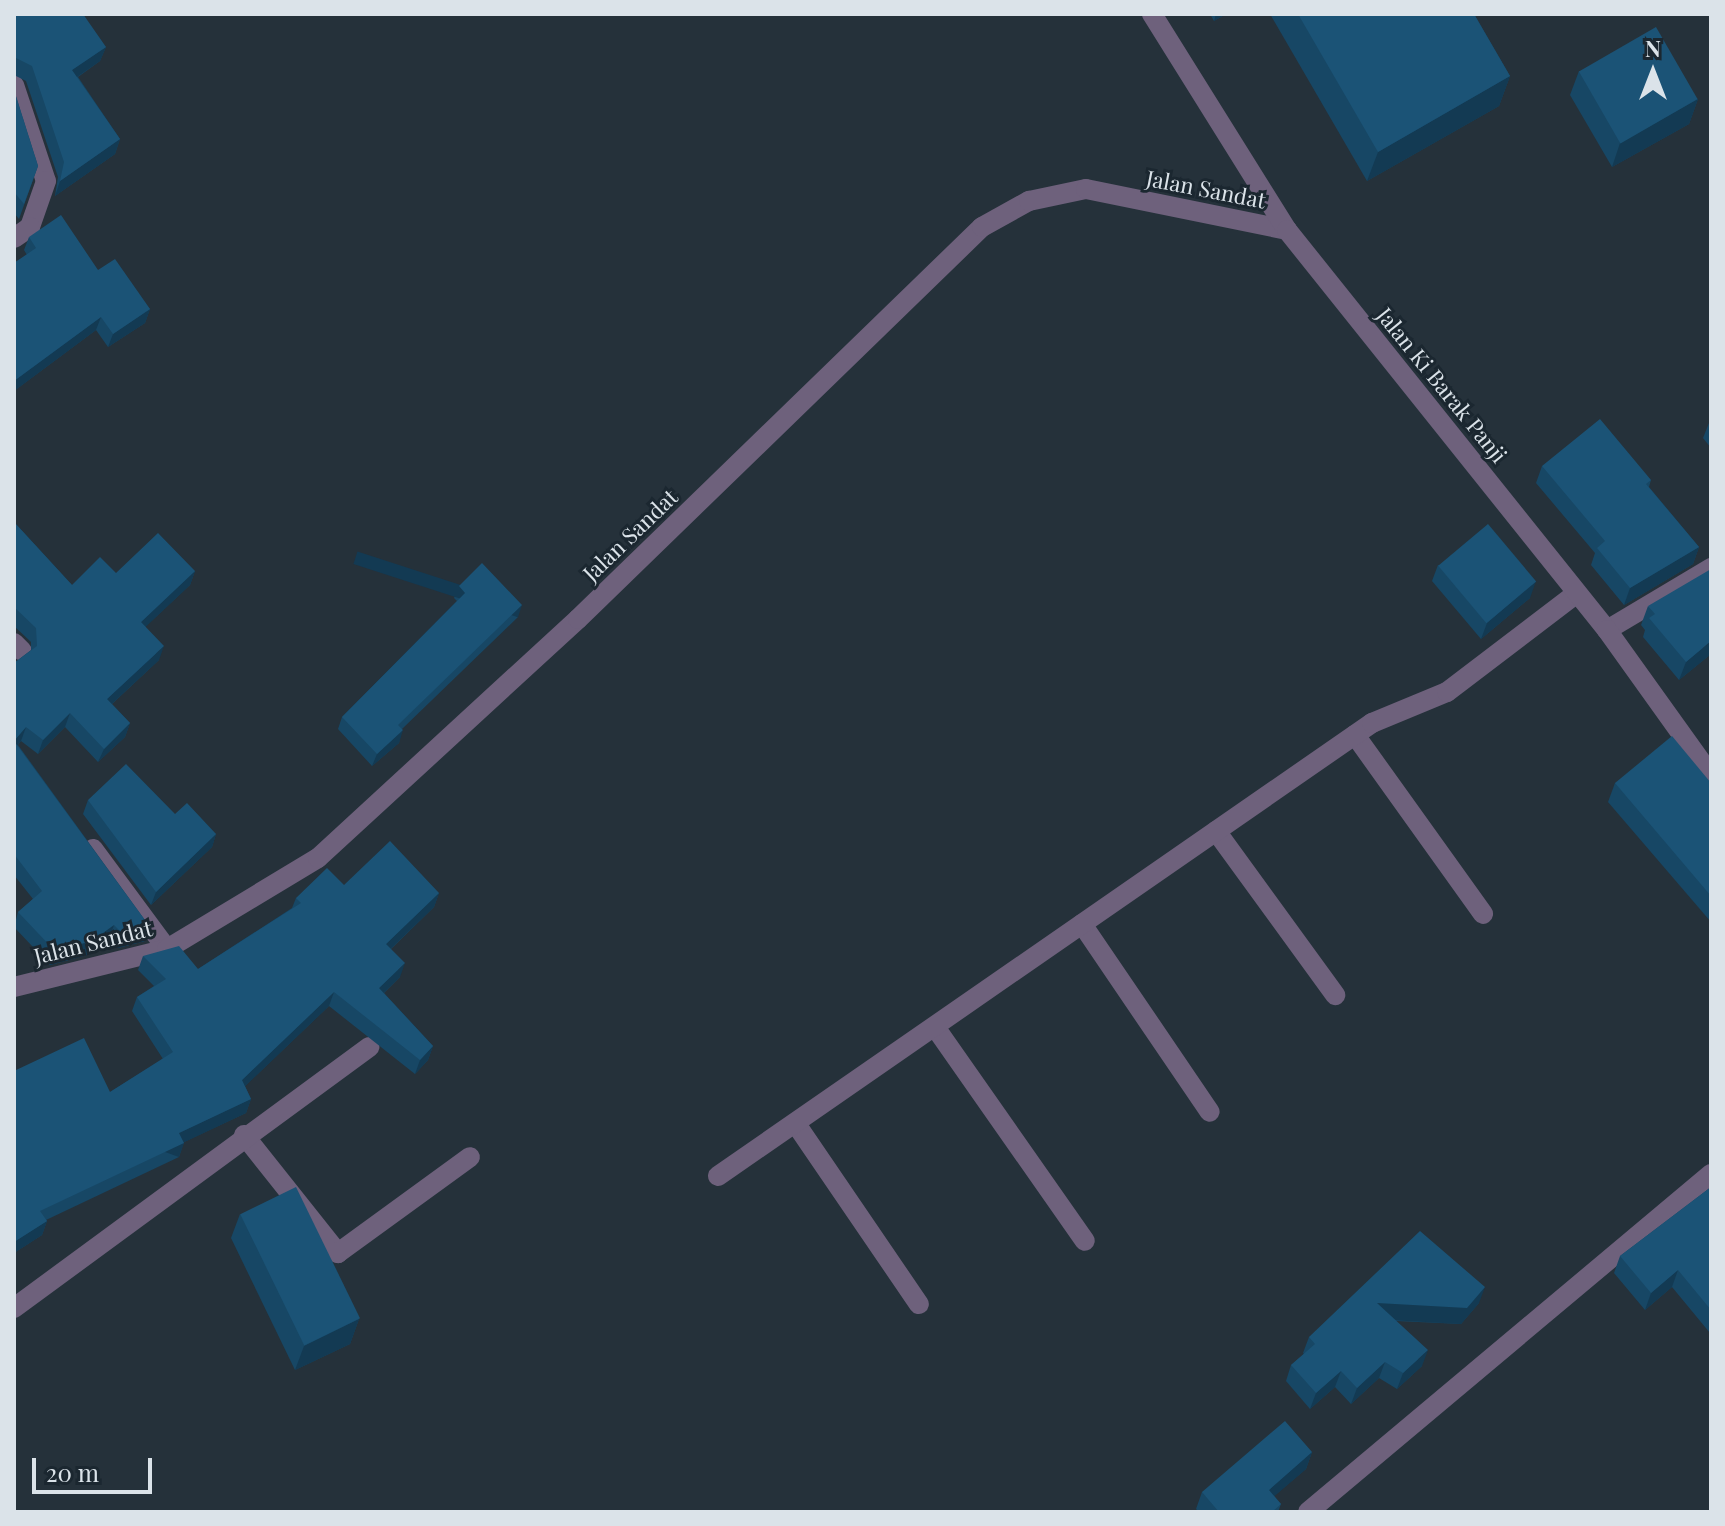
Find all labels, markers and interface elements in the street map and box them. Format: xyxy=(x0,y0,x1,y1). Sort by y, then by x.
north arrow xyxy=(1613,32,1693,112)
text: N xyxy=(1645,33,1661,63)
street label: Jalan Sandat xyxy=(1144,164,1268,214)
street label: Jalan Ki Barak Panji xyxy=(1371,302,1513,468)
street label: Jalan Sandat xyxy=(577,483,683,587)
street label: Jalan Sandat xyxy=(31,915,155,969)
scale bar xyxy=(36,1442,156,1492)
text: 20 m xyxy=(46,1456,99,1488)

